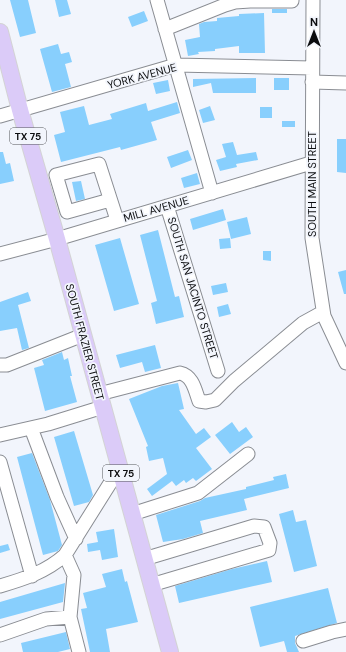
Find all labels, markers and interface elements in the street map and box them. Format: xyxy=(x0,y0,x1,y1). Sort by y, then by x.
north arrow xyxy=(294,12,334,52)
text: N xyxy=(310,15,318,29)
street label: YORK AVENUE xyxy=(106,60,178,92)
road number: TX 75 xyxy=(10,128,46,144)
street label: SOUTH MAIN STREET xyxy=(305,131,319,237)
street label: MILL AVENUE xyxy=(122,193,190,225)
street label: SOUTH SAN JACINTO STREET xyxy=(165,215,221,361)
street label: SOUTH FRAZIER STREET xyxy=(63,282,107,402)
road number: TX 75 xyxy=(103,465,139,481)

